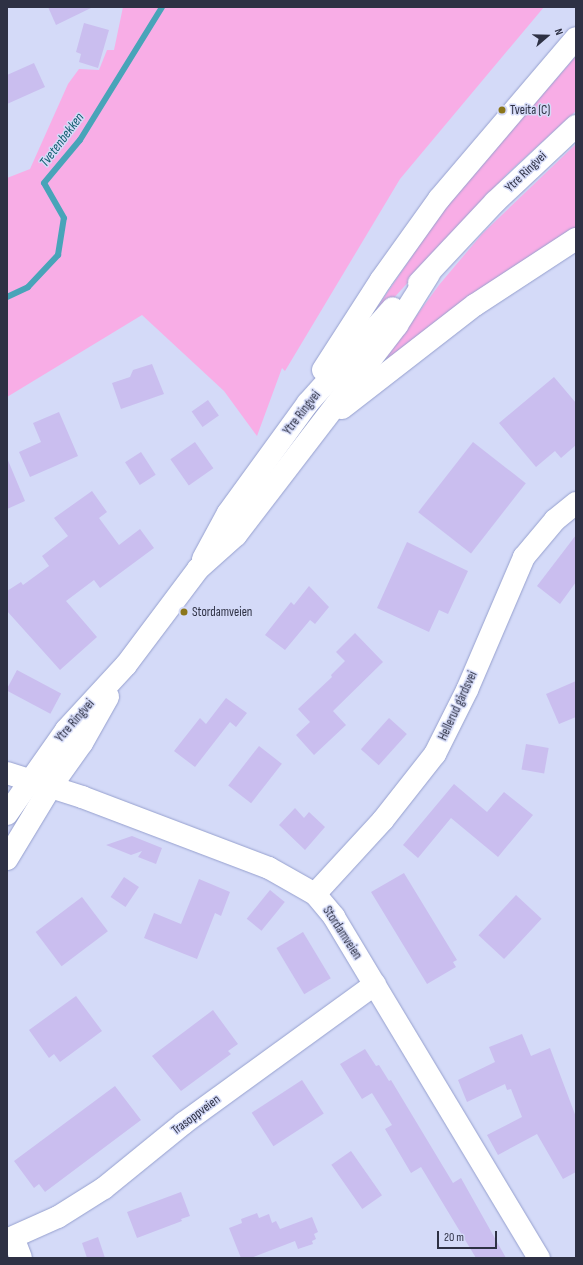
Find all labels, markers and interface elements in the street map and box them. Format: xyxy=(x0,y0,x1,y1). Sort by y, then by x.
north arrow xyxy=(527,16,567,56)
text: N xyxy=(552,27,566,37)
place label: Tveita (C) xyxy=(510,102,550,118)
marker: Tveita (C) xyxy=(497,105,507,115)
water label: Tvetenbekken xyxy=(36,110,88,170)
street label: Ytre Ringvei xyxy=(502,148,550,196)
street label: Ytre Ringvei xyxy=(280,388,324,438)
place label: Stordamveien xyxy=(192,604,252,620)
marker: Stordamveien xyxy=(179,607,189,617)
street label: Hellerud gårdsvei xyxy=(435,669,481,743)
street label: Ytre Ringvei xyxy=(52,696,98,746)
street label: Stordamveien xyxy=(319,903,365,963)
street label: Trasoppveien xyxy=(169,1092,223,1138)
scale bar xyxy=(439,1223,499,1249)
text: 20 m xyxy=(444,1230,464,1245)

